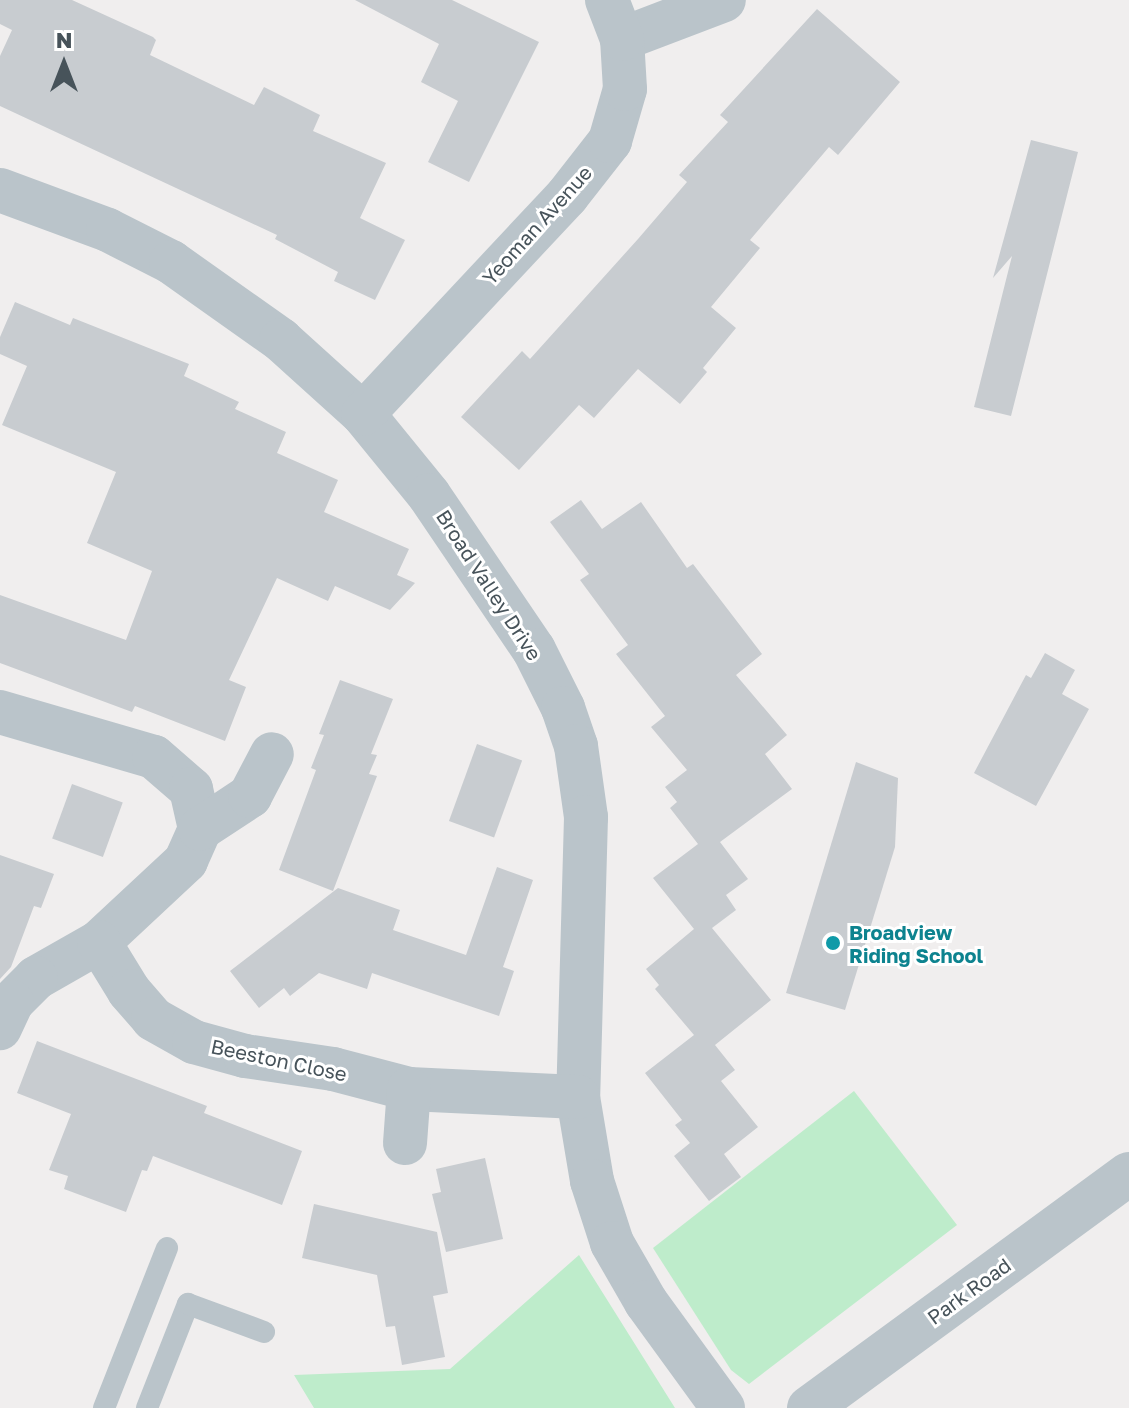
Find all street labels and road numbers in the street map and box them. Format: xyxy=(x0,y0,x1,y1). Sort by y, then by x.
street label: Yeoman Avenue xyxy=(477,161,597,289)
street label: Broad Valley Drive xyxy=(431,505,547,665)
street label: Beeston Close xyxy=(209,1034,349,1086)
street label: Park Road xyxy=(923,1253,1015,1329)

